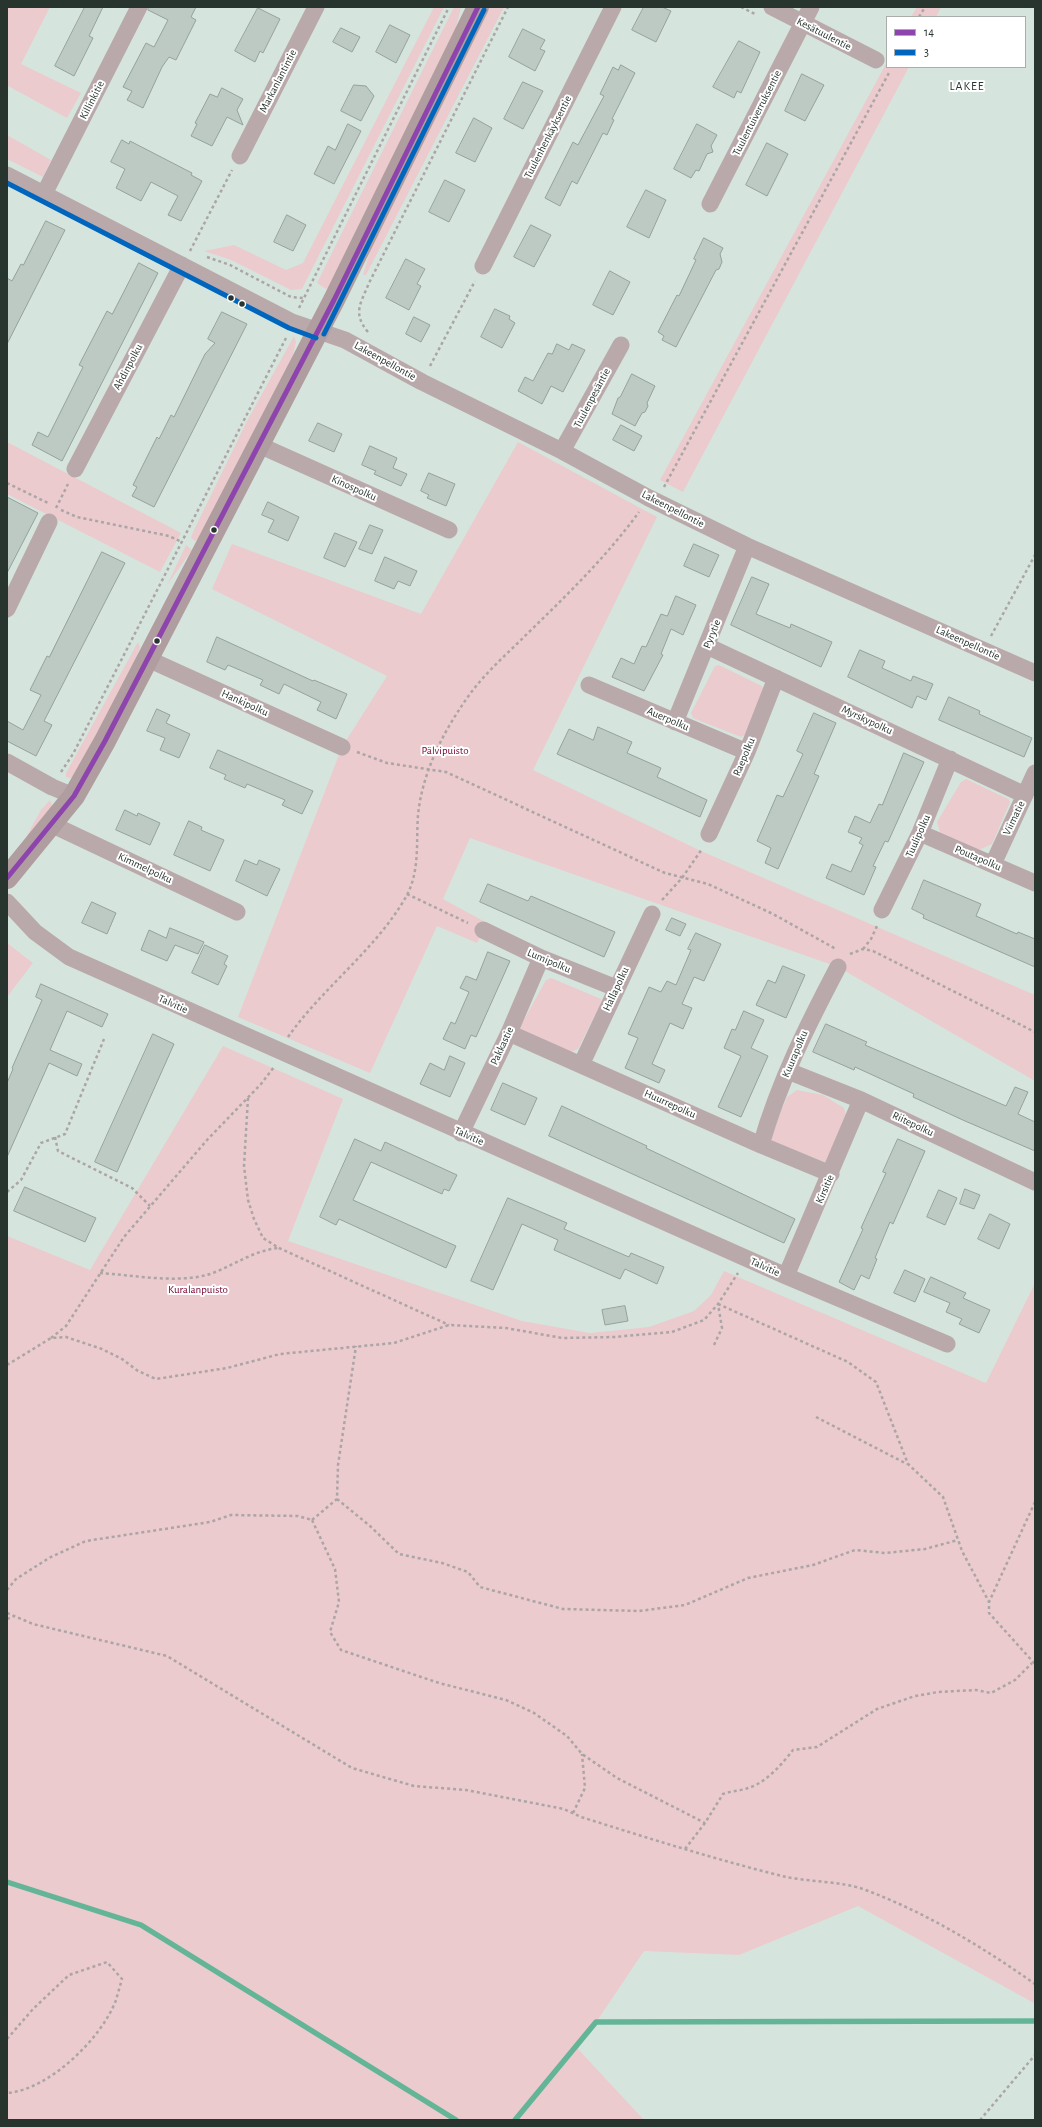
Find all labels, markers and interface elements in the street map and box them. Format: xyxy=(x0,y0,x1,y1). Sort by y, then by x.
street label: Kesätuulentie xyxy=(795,15,853,53)
legend xyxy=(886,16,1026,68)
text: 14 xyxy=(924,26,934,38)
text: 3 xyxy=(924,46,929,58)
street label: Markanlantintie xyxy=(256,47,300,115)
street label: Tuulentuiverruksentie xyxy=(730,68,784,158)
street label: Killinkitie xyxy=(77,79,107,121)
district label: LAKEE xyxy=(949,79,985,93)
street label: Tuulenhenkäyksentie xyxy=(521,93,575,181)
unlabelled marker xyxy=(226,293,236,303)
unlabelled marker xyxy=(237,299,247,309)
street label: Lakeenpellontie xyxy=(352,339,418,383)
street label: Ahdinpolku xyxy=(110,342,146,392)
street label: Tuulenpesäntie xyxy=(571,366,613,430)
street label: Kinospolku xyxy=(329,472,379,504)
street label: Lakeenpellontie xyxy=(639,488,707,530)
unlabelled marker xyxy=(209,525,219,535)
street label: Pyrytie xyxy=(700,618,724,650)
street label: Lakeenpellontie xyxy=(934,623,1002,663)
unlabelled marker xyxy=(152,636,162,646)
street label: Hankipolku xyxy=(219,687,271,719)
street label: Myrskypolku xyxy=(839,702,895,738)
street label: Auerpolku xyxy=(645,704,691,734)
street label: Raepolku xyxy=(730,736,758,778)
park label: Pälvipuisto xyxy=(421,744,469,758)
street label: Viimatie xyxy=(1000,799,1028,837)
street label: Tuulipolku xyxy=(903,813,933,859)
street label: Poutapolku xyxy=(953,842,1003,874)
street label: Kimmelpolku xyxy=(116,850,174,886)
street label: Lumipolku xyxy=(525,946,573,976)
street label: Hallapolku xyxy=(600,965,632,1013)
street label: Talvitie xyxy=(156,992,190,1016)
street label: Pakkastie xyxy=(487,1025,517,1067)
street label: Kuurapolku xyxy=(779,1028,811,1080)
street label: Huurrepolku xyxy=(642,1087,698,1121)
street label: Riitepolku xyxy=(890,1109,936,1139)
street label: Talvitie xyxy=(452,1124,486,1148)
street label: Kirsitie xyxy=(813,1173,837,1205)
street label: Talvitie xyxy=(748,1255,782,1279)
park label: Kuralanpuisto xyxy=(168,1283,228,1297)

